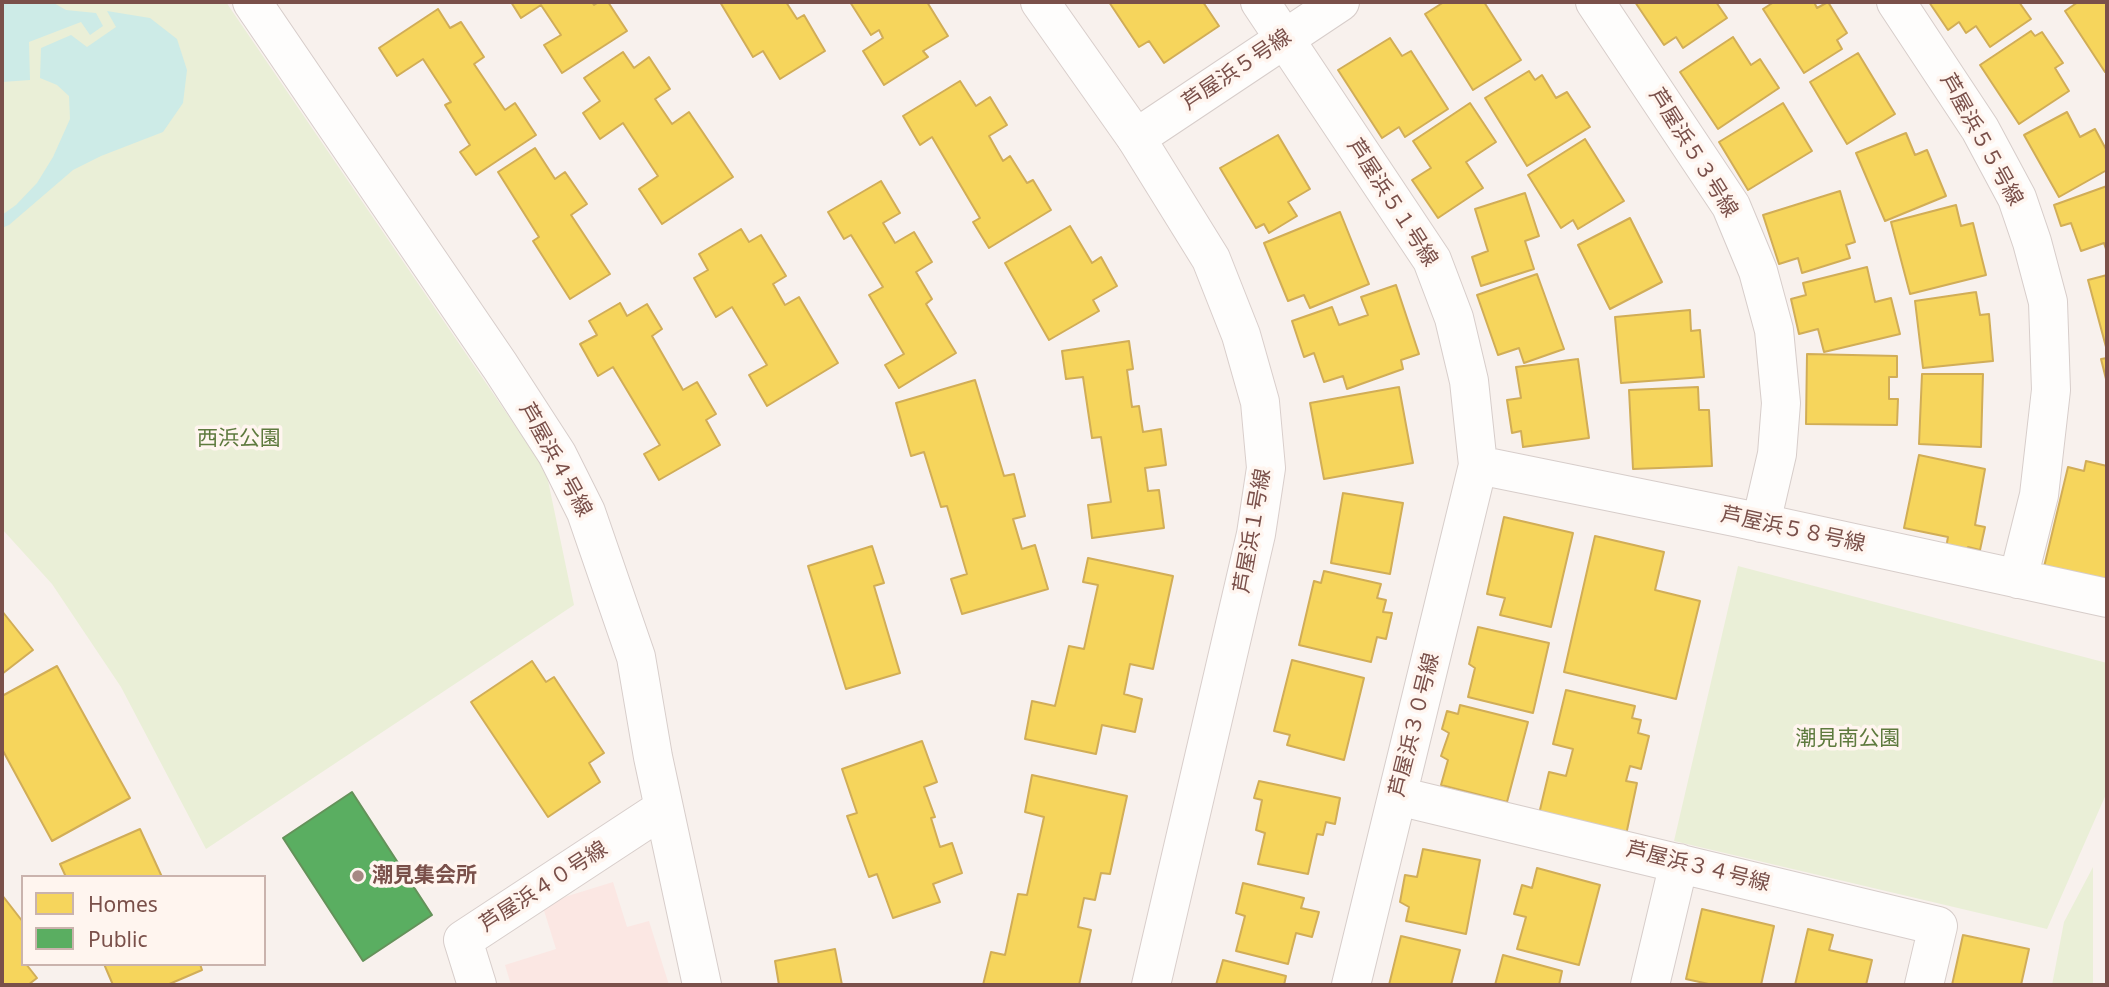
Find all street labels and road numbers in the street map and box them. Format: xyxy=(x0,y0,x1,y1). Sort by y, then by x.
street label: 芦屋浜５号線 xyxy=(1178,24,1296,116)
street label: 芦屋浜５５号線 xyxy=(1934,70,2028,210)
street label: 芦屋浜５３号線 xyxy=(1643,84,1743,222)
street label: 芦屋浜５１号線 xyxy=(1341,134,1443,272)
street label: 芦屋浜４号線 xyxy=(513,399,597,521)
street label: 芦屋浜１号線 xyxy=(1230,467,1276,595)
street label: 芦屋浜５８号線 xyxy=(1718,502,1868,558)
street label: 芦屋浜３０号線 xyxy=(1385,651,1445,799)
street label: 芦屋浜４０号線 xyxy=(475,836,613,938)
street label: 芦屋浜３４号線 xyxy=(1624,837,1772,897)

